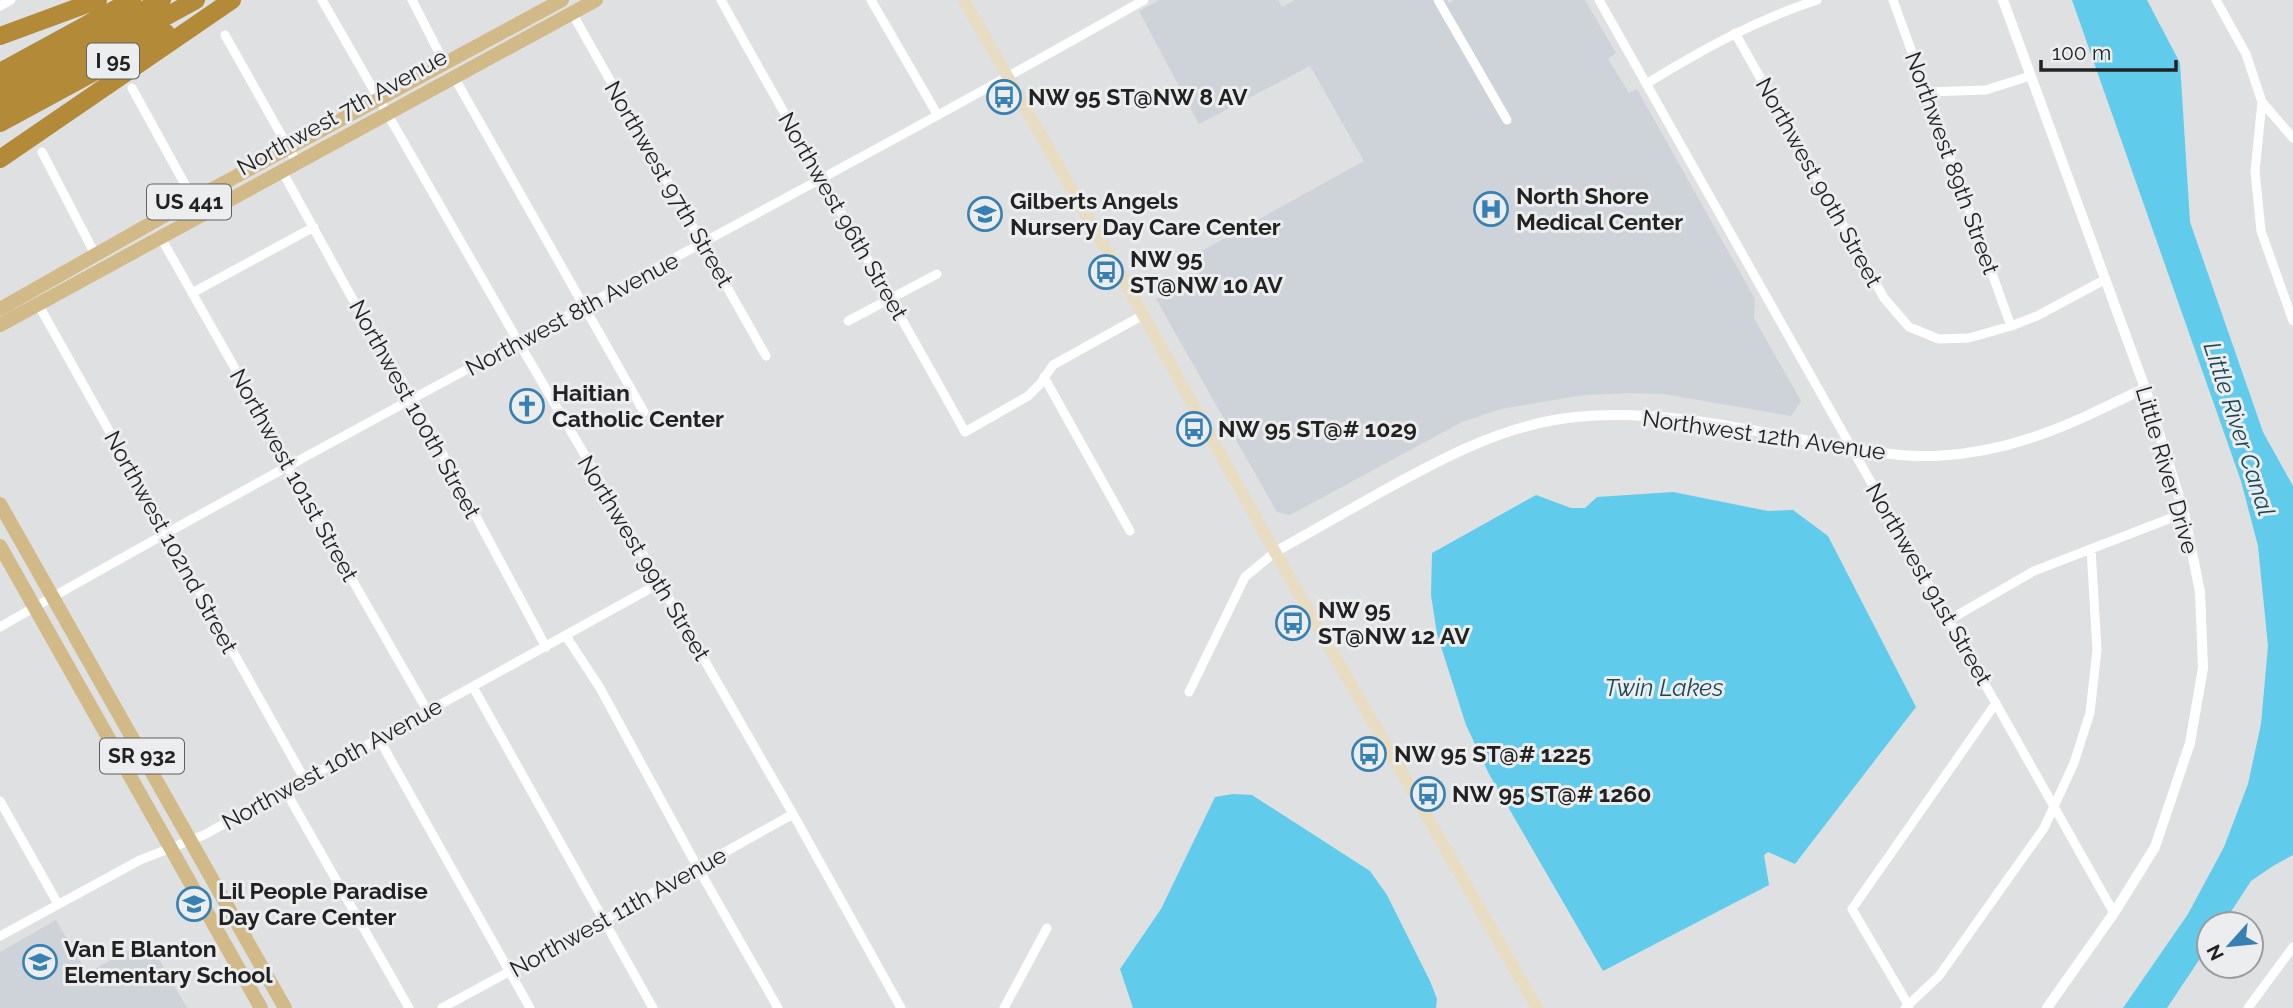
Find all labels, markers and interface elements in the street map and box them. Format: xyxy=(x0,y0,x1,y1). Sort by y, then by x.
scale bar xyxy=(2041,28,2176,72)
text: 100 m xyxy=(2052,40,2111,65)
road number: I 95 xyxy=(87,43,139,78)
street label: Northwest 7th Avenue xyxy=(232,43,451,181)
street label: Northwest 89th Street xyxy=(1900,48,2005,278)
street label: Northwest 90th Street xyxy=(1751,72,1888,291)
street label: Northwest 97th Street xyxy=(599,76,740,292)
bus stop icon: NW 95 ST@NW 8 AV xyxy=(985,78,1023,116)
place label: NW 95 ST@NW 8 AV xyxy=(1028,83,1248,110)
street label: Northwest 96th Street xyxy=(773,107,914,324)
place label: North Shore Medical Center xyxy=(1516,182,1683,235)
road number: US 441 xyxy=(147,184,231,220)
place label: Gilberts Angels Nursery Day Care Center xyxy=(1010,187,1281,240)
hospital icon: North Shore Medical Center xyxy=(1472,190,1510,228)
school or university icon: Gilberts Angels Nursery Day Care Center xyxy=(966,195,1004,233)
place label: NW 95 ST@NW 10 AV xyxy=(1130,245,1283,298)
street label: Northwest 8th Avenue xyxy=(461,246,683,381)
bus stop icon: NW 95 ST@NW 10 AV xyxy=(1087,253,1125,291)
street label: Northwest 100th Street xyxy=(344,295,487,523)
water label: Little River Canal xyxy=(2198,338,2281,520)
street label: Northwest 101st Street xyxy=(225,364,364,586)
place label: Haitian Catholic Center xyxy=(552,379,724,432)
street label: Little River Drive xyxy=(2131,383,2204,557)
church icon: Haitian Catholic Center xyxy=(508,387,546,425)
street label: Northwest 12th Avenue xyxy=(1641,404,1887,465)
bus stop icon: NW 95 ST@# 1029 xyxy=(1175,410,1213,448)
place label: NW 95 ST@# 1029 xyxy=(1218,415,1417,442)
street label: Northwest 102nd Street xyxy=(99,426,244,658)
street label: Northwest 99th Street xyxy=(573,450,716,665)
street label: Northwest 91st Street xyxy=(1861,478,1998,690)
place label: NW 95 ST@NW 12 AV xyxy=(1318,596,1470,649)
bus stop icon: NW 95 ST@NW 12 AV xyxy=(1274,604,1312,642)
water label: Twin Lakes xyxy=(1605,673,1723,702)
street label: Northwest 10th Avenue xyxy=(217,692,447,835)
bus stop icon: NW 95 ST@# 1225 xyxy=(1350,735,1388,773)
road number: SR 932 xyxy=(100,738,184,774)
place label: NW 95 ST@# 1225 xyxy=(1394,740,1591,767)
bus stop icon: NW 95 ST@# 1260 xyxy=(1409,775,1447,813)
place label: NW 95 ST@# 1260 xyxy=(1452,780,1651,807)
street label: Northwest 11th Avenue xyxy=(505,841,731,982)
place label: Lil People Paradise Day Care Center xyxy=(218,877,428,930)
school or university icon: Lil People Paradise Day Care Center xyxy=(175,885,213,923)
north arrow xyxy=(2195,910,2265,980)
place label: Van E Blanton Elementary School xyxy=(64,935,273,988)
text: N xyxy=(2202,941,2228,964)
school or university icon: Van E Blanton Elementary School xyxy=(21,943,59,981)

